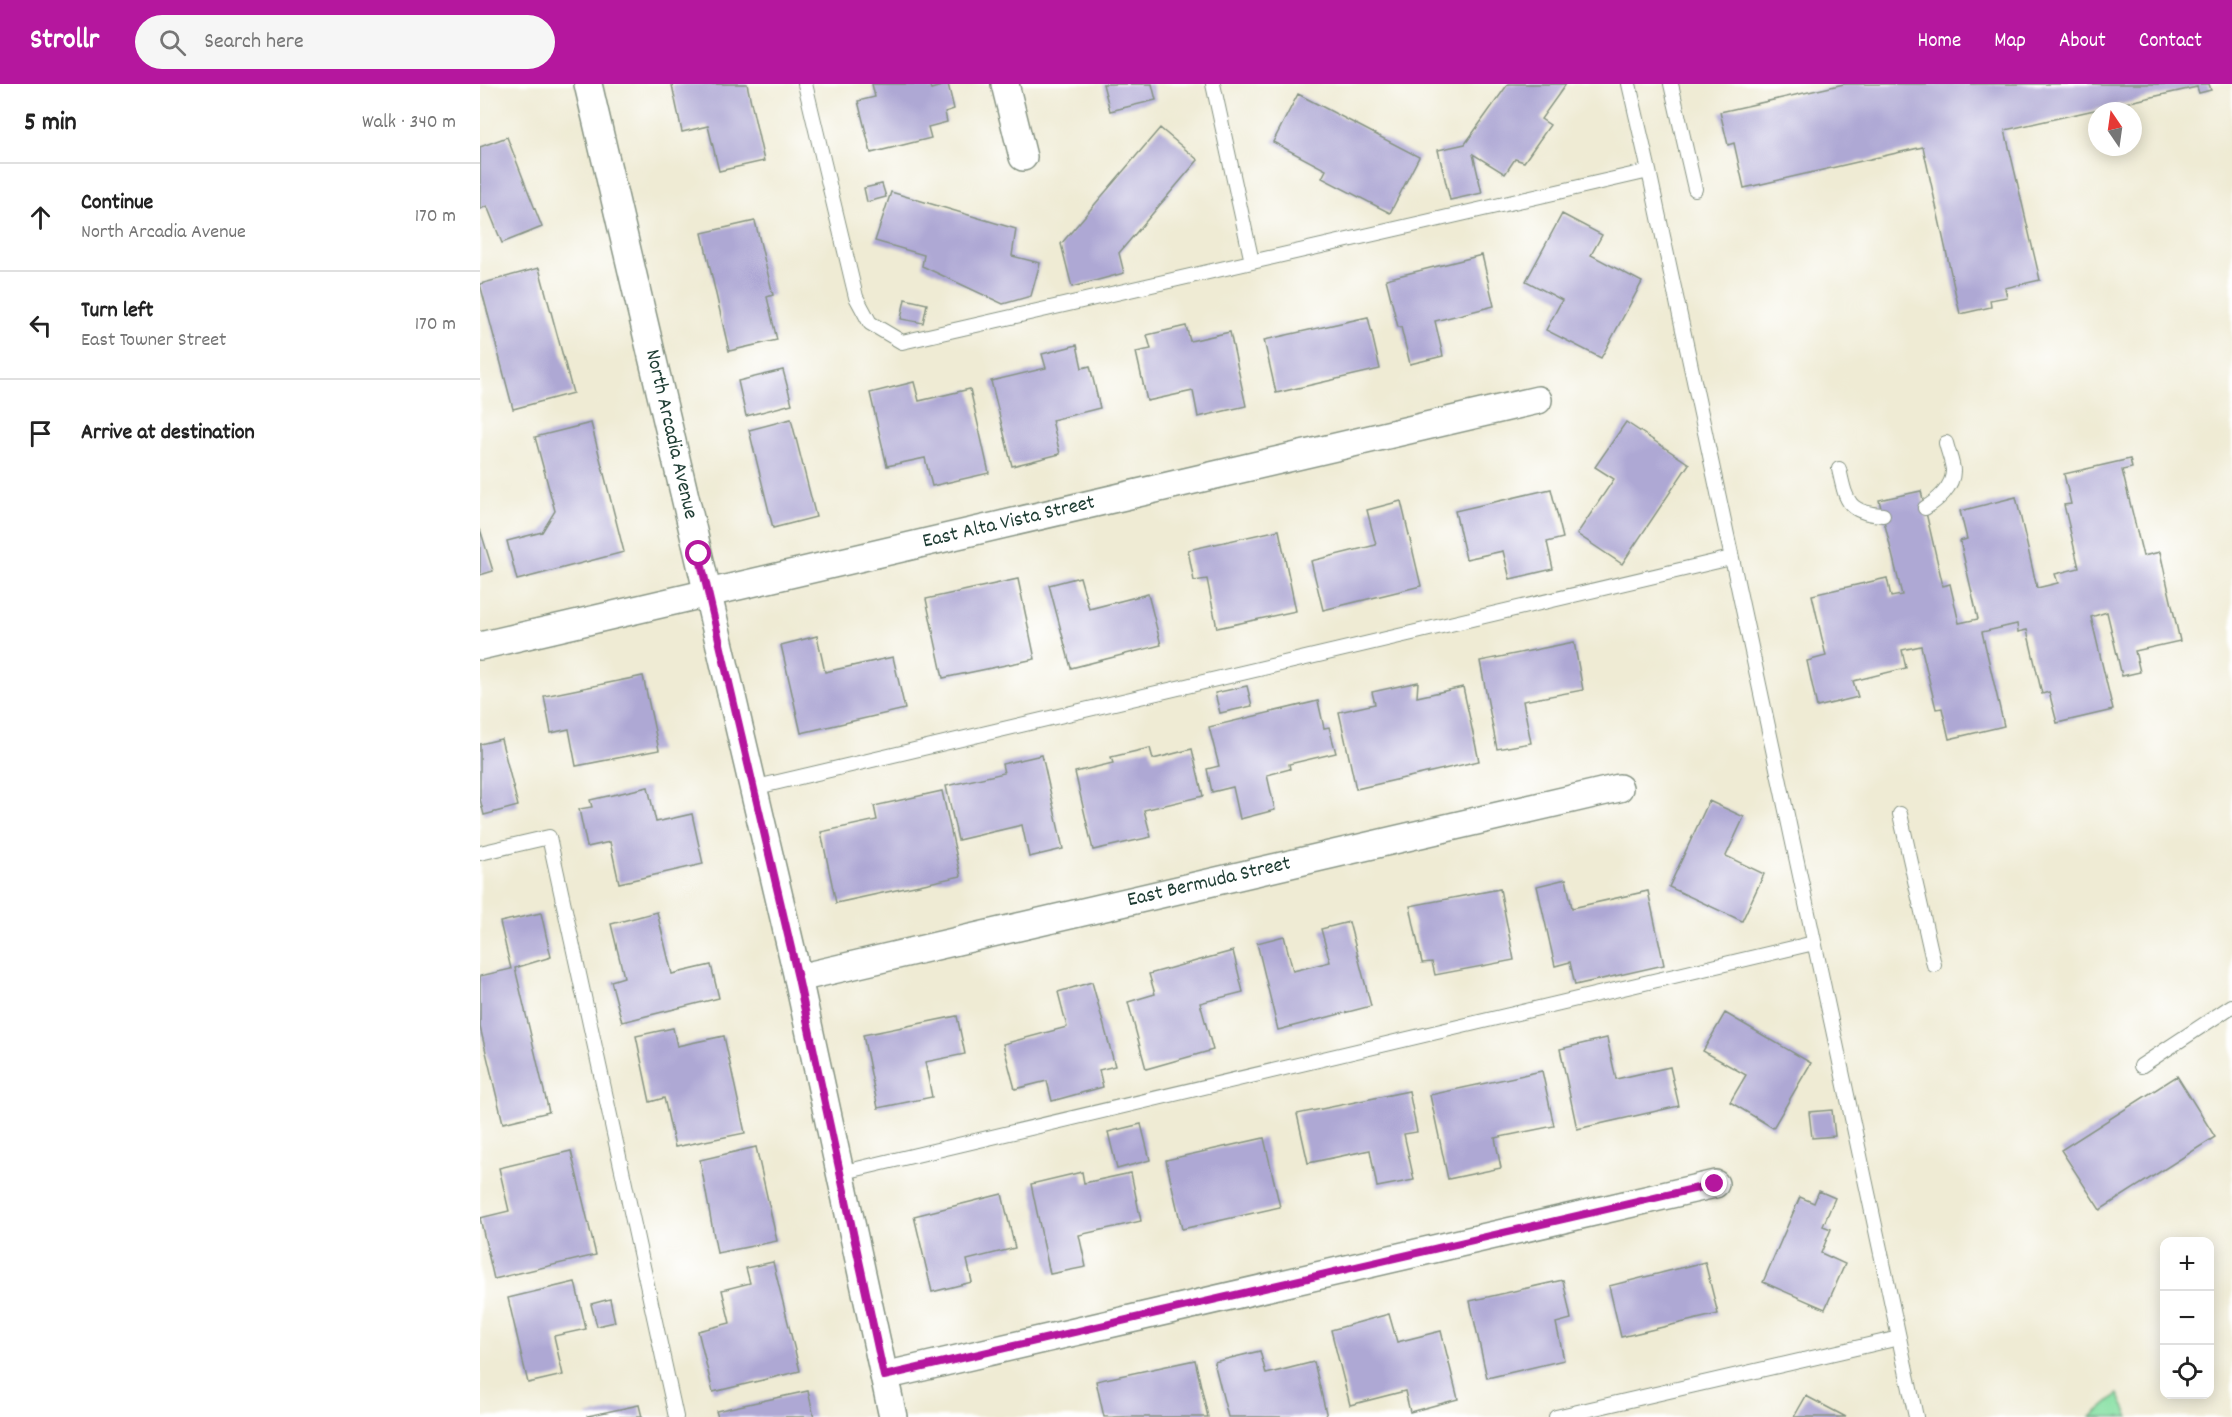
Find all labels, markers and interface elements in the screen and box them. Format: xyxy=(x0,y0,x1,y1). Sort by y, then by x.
search box xyxy=(135,15,555,69)
text: Strollr xyxy=(30,22,99,62)
icon: search xyxy=(156,26,189,59)
text: Search here xyxy=(204,27,304,58)
text: Home xyxy=(1917,27,1961,57)
text: Map xyxy=(1994,27,2026,57)
text: About xyxy=(2059,27,2106,57)
text: Contact xyxy=(2139,27,2202,57)
north arrow xyxy=(2088,102,2142,156)
text: 5 min xyxy=(24,105,77,142)
text: Walk · 340 m xyxy=(362,109,456,137)
text: Continue xyxy=(81,188,153,219)
icon: ahead xyxy=(24,201,57,234)
text: 170 m xyxy=(415,203,456,231)
text: North Arcadia Avenue xyxy=(81,219,246,247)
text: Turn left xyxy=(81,296,153,327)
icon: left xyxy=(24,309,57,342)
text: 170 m xyxy=(415,311,456,339)
text: East Towner Street xyxy=(81,327,226,355)
street label: North Arcadia Avenue xyxy=(636,347,705,522)
icon: arrive xyxy=(24,417,57,450)
text: Arrive at destination xyxy=(81,418,255,449)
street label: East Alta Vista Street xyxy=(920,488,1098,558)
route start xyxy=(685,540,711,566)
street label: East Bermuda Street xyxy=(1124,849,1294,916)
route end xyxy=(1701,1170,1727,1196)
map controls xyxy=(2160,1237,2214,1399)
button: + xyxy=(2160,1237,2214,1291)
button: − xyxy=(2160,1291,2214,1345)
button: locate xyxy=(2160,1345,2214,1399)

